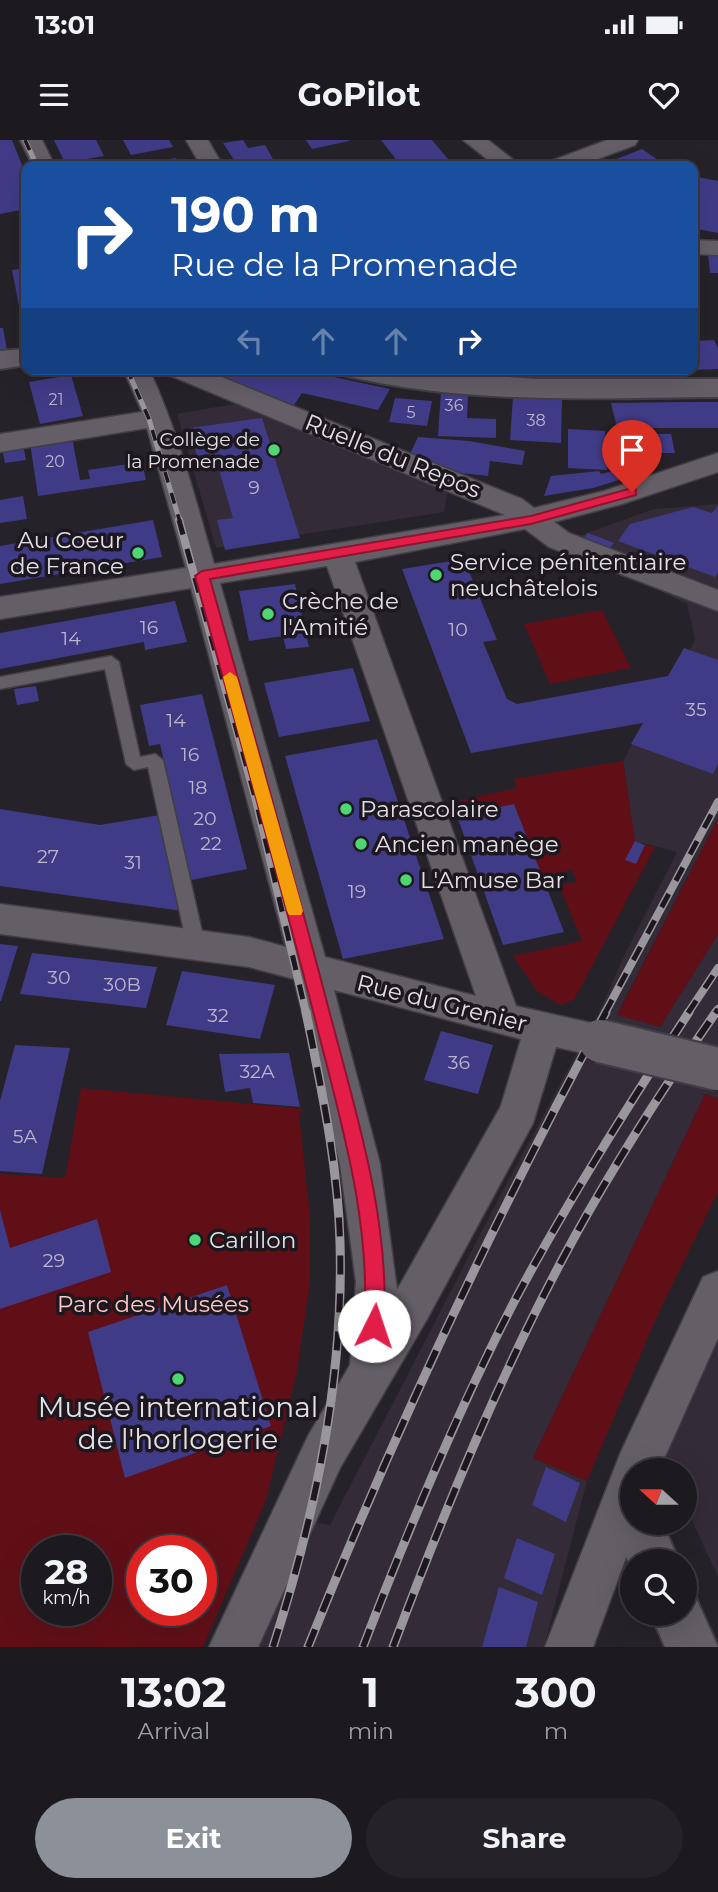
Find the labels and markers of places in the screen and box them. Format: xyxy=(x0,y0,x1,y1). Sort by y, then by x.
pin xyxy=(602,420,662,492)
place label: Collège de la Promenade xyxy=(126,428,260,473)
marker: Collège de la Promenade xyxy=(266,442,282,458)
place label: Au Coeur de France xyxy=(10,526,124,580)
marker: Au Coeur de France xyxy=(130,545,146,561)
place label: Service pénitentiaire neuchâtelois xyxy=(450,548,686,602)
marker: Service pénitentiaire neuchâtelois xyxy=(428,567,444,583)
place label: Crèche de l'Amitié xyxy=(282,587,399,641)
marker: Crèche de l'Amitié xyxy=(260,606,276,622)
place label: Parascolaire xyxy=(360,795,499,823)
marker: Parascolaire xyxy=(338,801,354,817)
place label: Ancien manège xyxy=(375,830,559,858)
marker: Ancien manège xyxy=(353,836,369,852)
place label: L'Amuse Bar xyxy=(420,866,565,894)
marker: L'Amuse Bar xyxy=(398,872,414,888)
place label: Carillon xyxy=(209,1226,296,1254)
marker: Carillon xyxy=(187,1232,203,1248)
marker: Musée international de l'horlogerie xyxy=(170,1371,186,1387)
place label: Musée international de l'horlogerie xyxy=(38,1390,318,1456)

